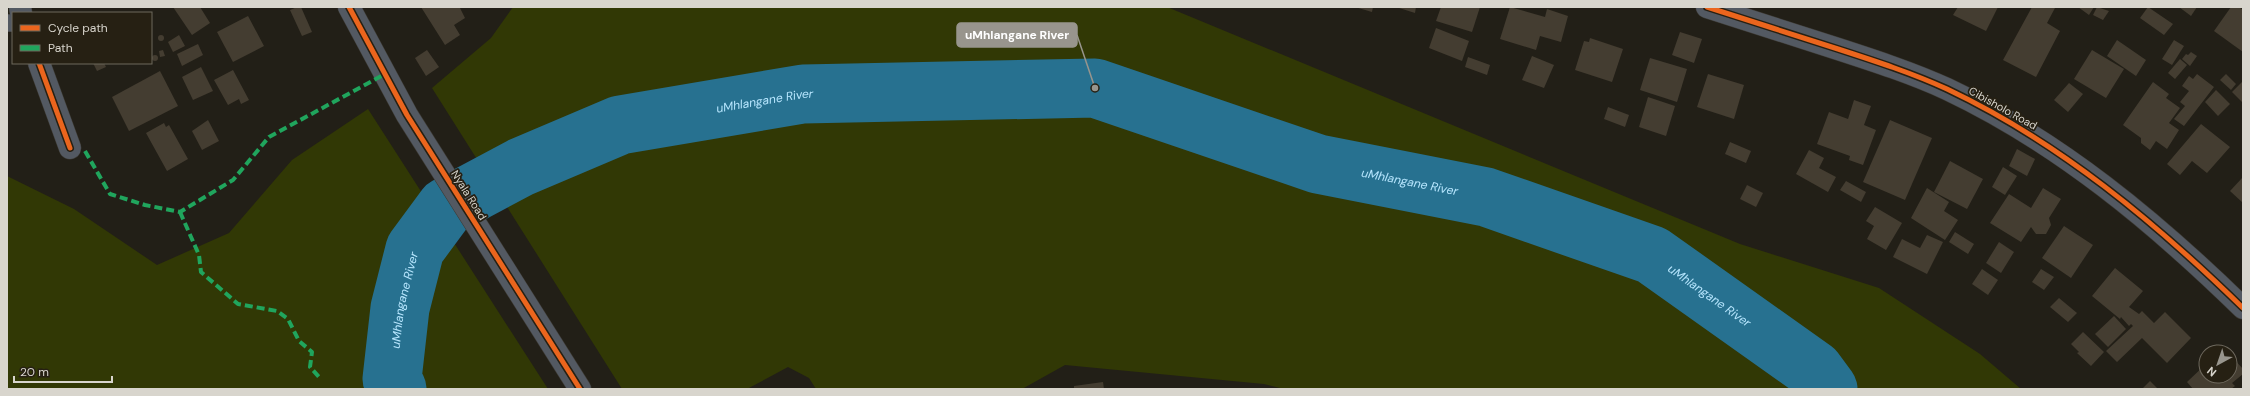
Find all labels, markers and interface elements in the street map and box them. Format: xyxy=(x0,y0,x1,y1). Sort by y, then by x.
legend xyxy=(12,12,152,64)
text: Cycle path xyxy=(48,20,108,36)
callout: uMhlangane River xyxy=(957,23,1077,47)
text: uMhlangane River xyxy=(965,27,1069,43)
text: Path xyxy=(48,40,73,56)
street label: Cibisholo Road xyxy=(1966,83,2040,133)
water label: uMhlangane River xyxy=(715,86,814,117)
water label: uMhlangane River xyxy=(1360,165,1460,199)
street label: Nyala Road xyxy=(448,167,490,223)
water label: uMhlangane River xyxy=(387,250,422,349)
water label: uMhlangane River xyxy=(1665,261,1755,331)
north arrow xyxy=(2198,344,2238,384)
scale bar xyxy=(14,358,112,384)
text: 20 m xyxy=(20,364,49,380)
text: N xyxy=(2204,364,2219,380)

